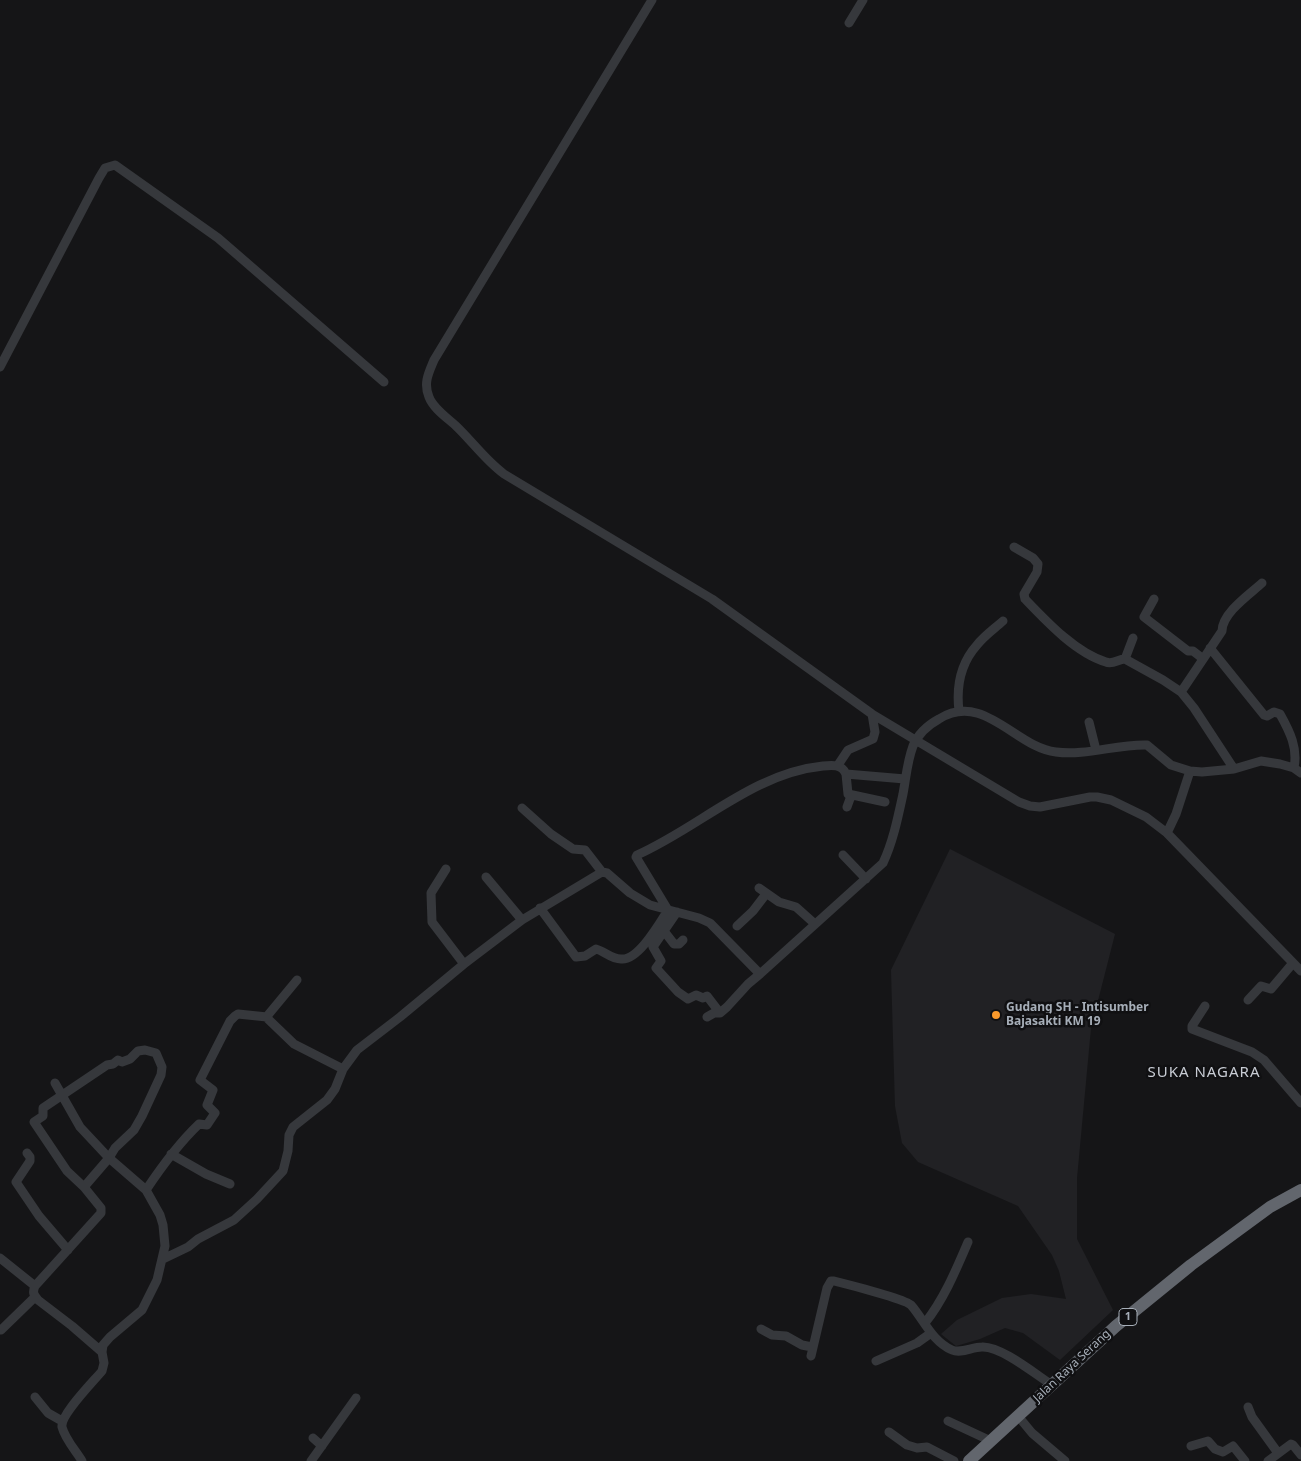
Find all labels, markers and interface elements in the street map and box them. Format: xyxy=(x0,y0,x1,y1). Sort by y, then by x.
place label: Gudang SH - Intisumber Bajasakti KM 19 xyxy=(1006,1001,1149,1029)
marker: Gudang SH - Intisumber Bajasakti KM 19 xyxy=(990,1009,1002,1021)
district label: SUKA NAGARA xyxy=(1146,1064,1262,1082)
road number: 1 xyxy=(1119,1308,1137,1325)
street label: Jalan Raya Serang xyxy=(1030,1327,1114,1405)

